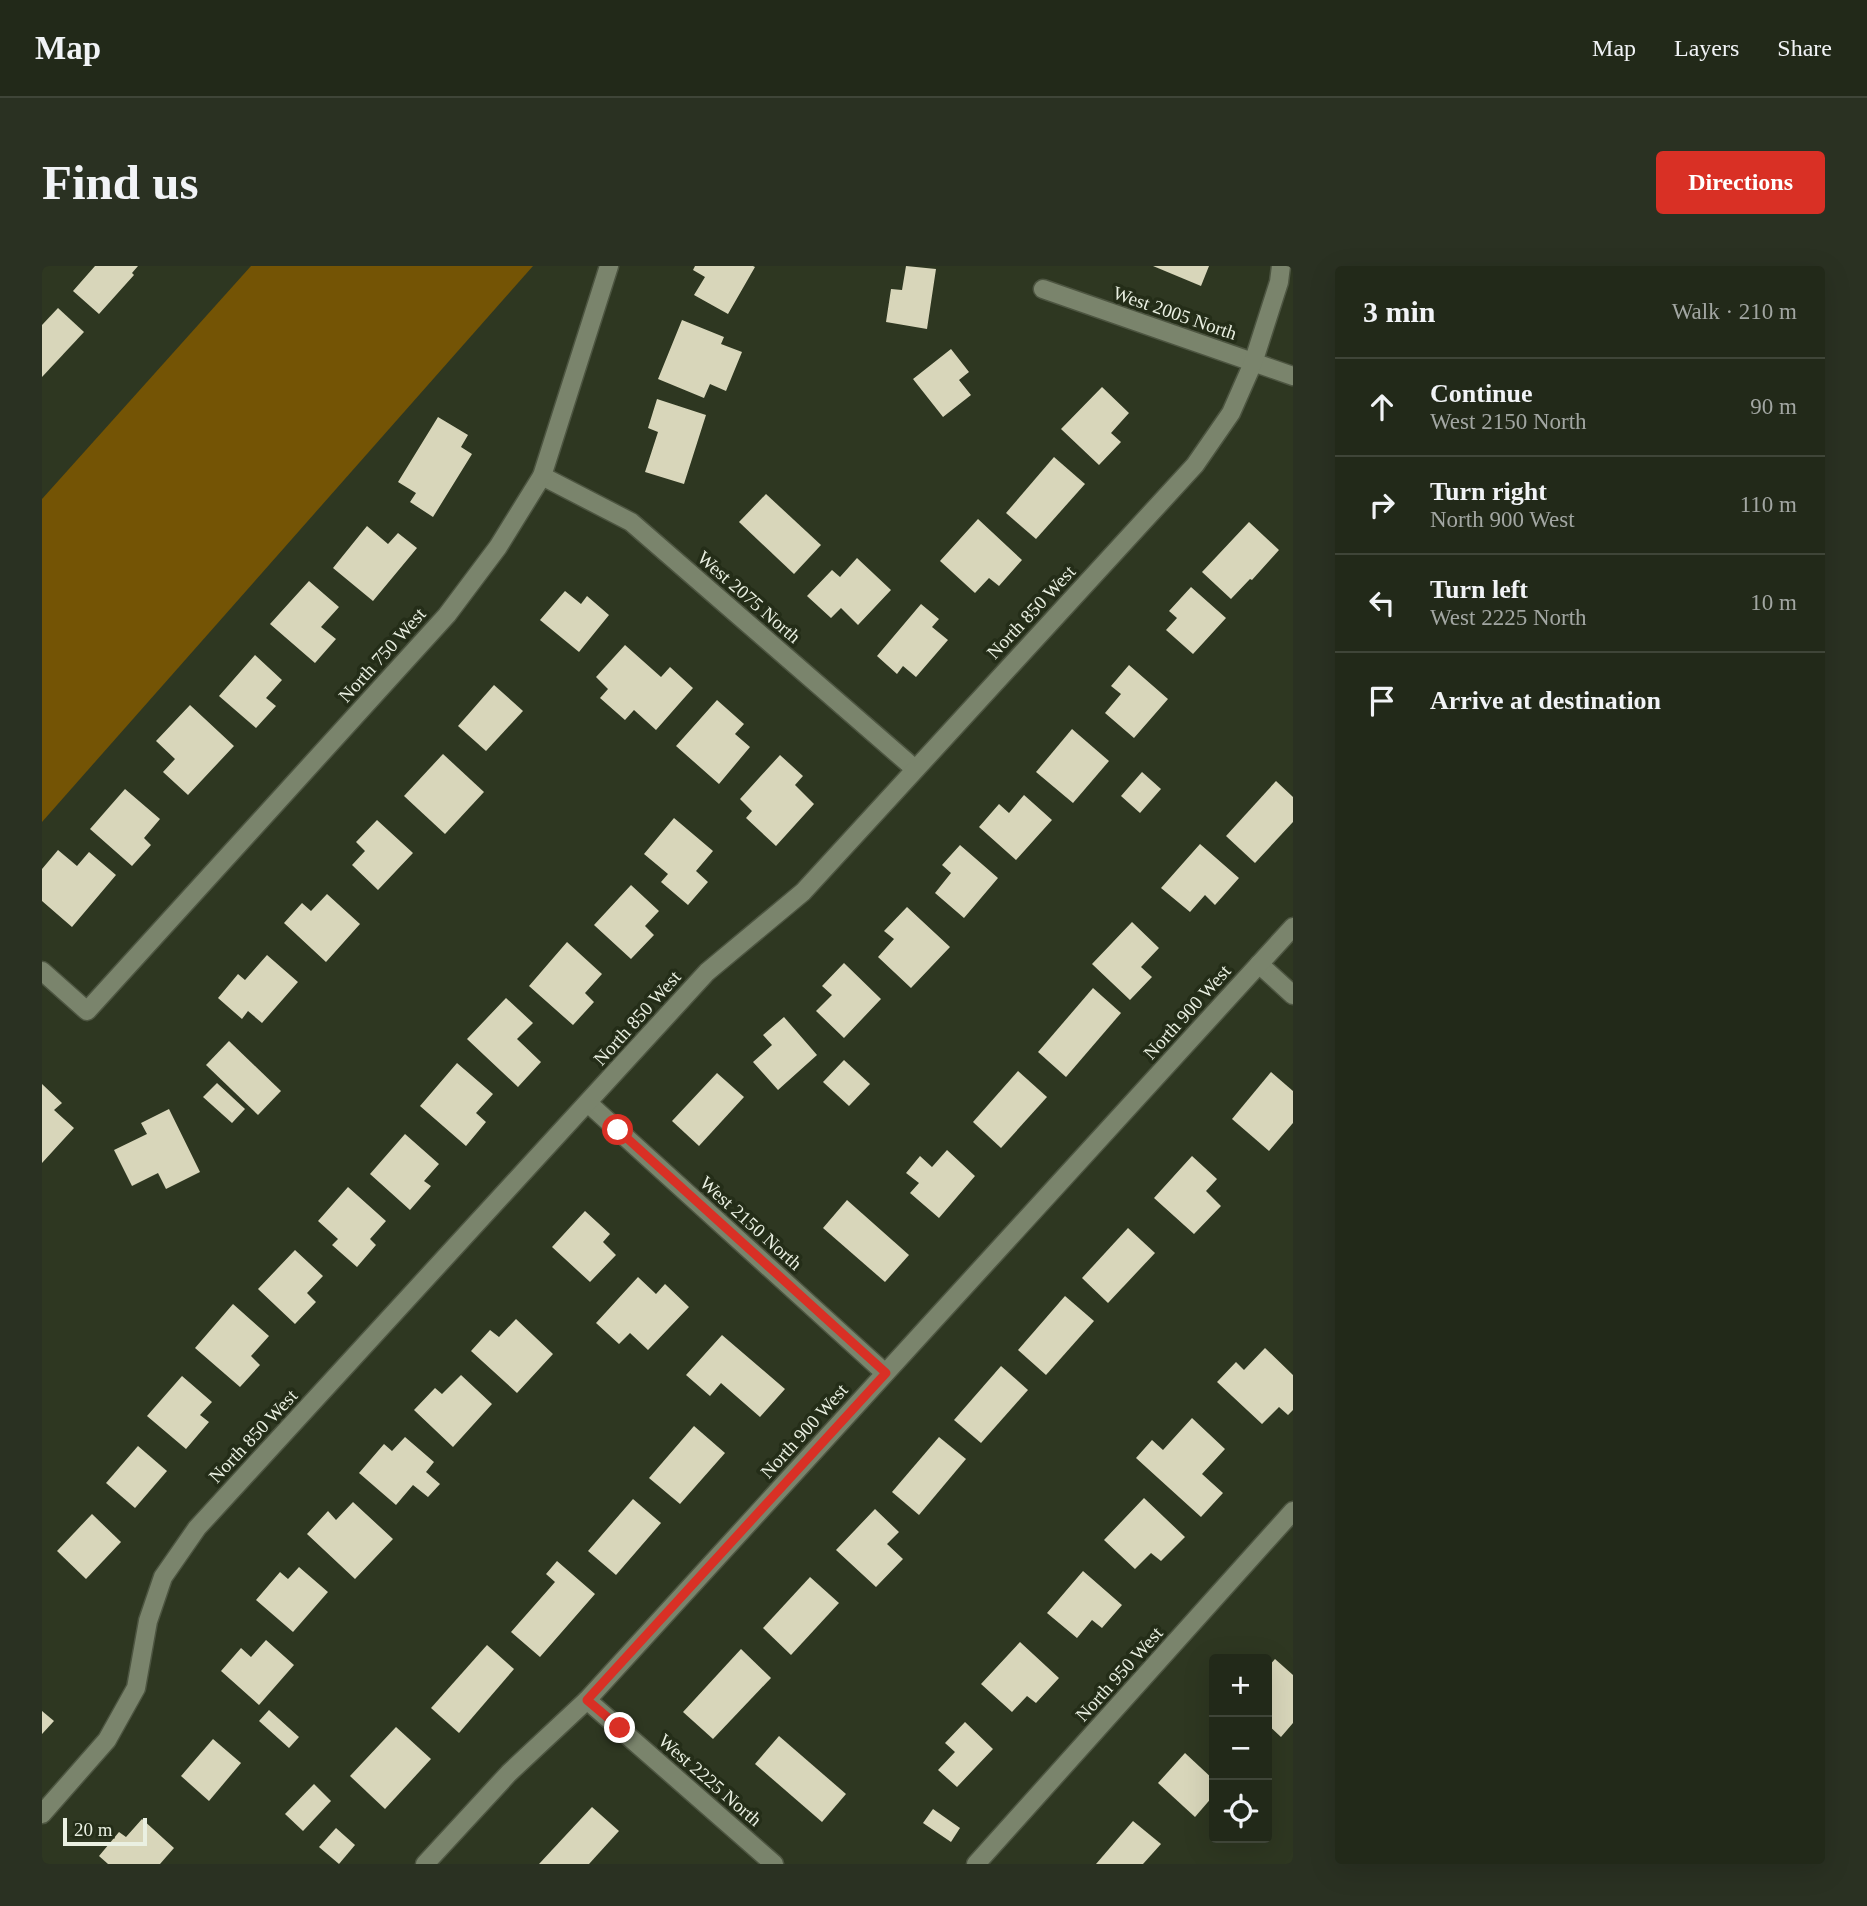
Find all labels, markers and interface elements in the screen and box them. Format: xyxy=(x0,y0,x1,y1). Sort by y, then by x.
text: Map xyxy=(35,30,101,66)
text: Map xyxy=(1592,35,1636,61)
text: Layers xyxy=(1674,35,1739,61)
text: Share xyxy=(1777,35,1832,61)
button: Directions xyxy=(1656,151,1825,214)
text: Find us xyxy=(42,155,199,210)
street label: West 2005 North xyxy=(1110,282,1240,344)
text: 3 min xyxy=(1363,295,1436,328)
text: Walk · 210 m xyxy=(1672,299,1797,324)
text: Continue xyxy=(1430,379,1533,408)
icon: ahead xyxy=(1363,388,1401,426)
text: 90 m xyxy=(1750,394,1797,419)
text: West 2150 North xyxy=(1430,409,1587,434)
text: Turn right xyxy=(1430,477,1547,506)
icon: right xyxy=(1363,486,1401,524)
text: 110 m xyxy=(1740,492,1797,517)
text: North 900 West xyxy=(1430,507,1575,532)
street label: West 2075 North xyxy=(693,547,805,648)
street label: North 850 West xyxy=(983,561,1080,663)
text: Turn left xyxy=(1430,575,1528,604)
icon: left xyxy=(1363,584,1401,622)
text: 10 m xyxy=(1750,590,1797,615)
street label: North 750 West xyxy=(334,603,430,706)
text: West 2225 North xyxy=(1430,605,1587,630)
icon: arrive xyxy=(1363,682,1401,720)
text: Arrive at destination xyxy=(1430,686,1661,715)
street label: North 900 West xyxy=(1139,960,1235,1063)
street label: North 850 West xyxy=(589,966,685,1069)
route start xyxy=(602,1114,633,1145)
street label: West 2150 North xyxy=(696,1172,806,1274)
street label: North 900 West xyxy=(756,1379,852,1482)
street label: North 850 West xyxy=(205,1385,302,1487)
street label: North 950 West xyxy=(1071,1622,1167,1725)
map controls xyxy=(1209,1654,1272,1843)
button: + xyxy=(1209,1654,1272,1717)
route end xyxy=(604,1712,635,1743)
button: − xyxy=(1209,1717,1272,1780)
street label: West 2225 North xyxy=(654,1730,766,1831)
button: locate xyxy=(1209,1780,1272,1843)
scale bar xyxy=(63,1815,147,1847)
text: 20 m xyxy=(74,1819,113,1840)

